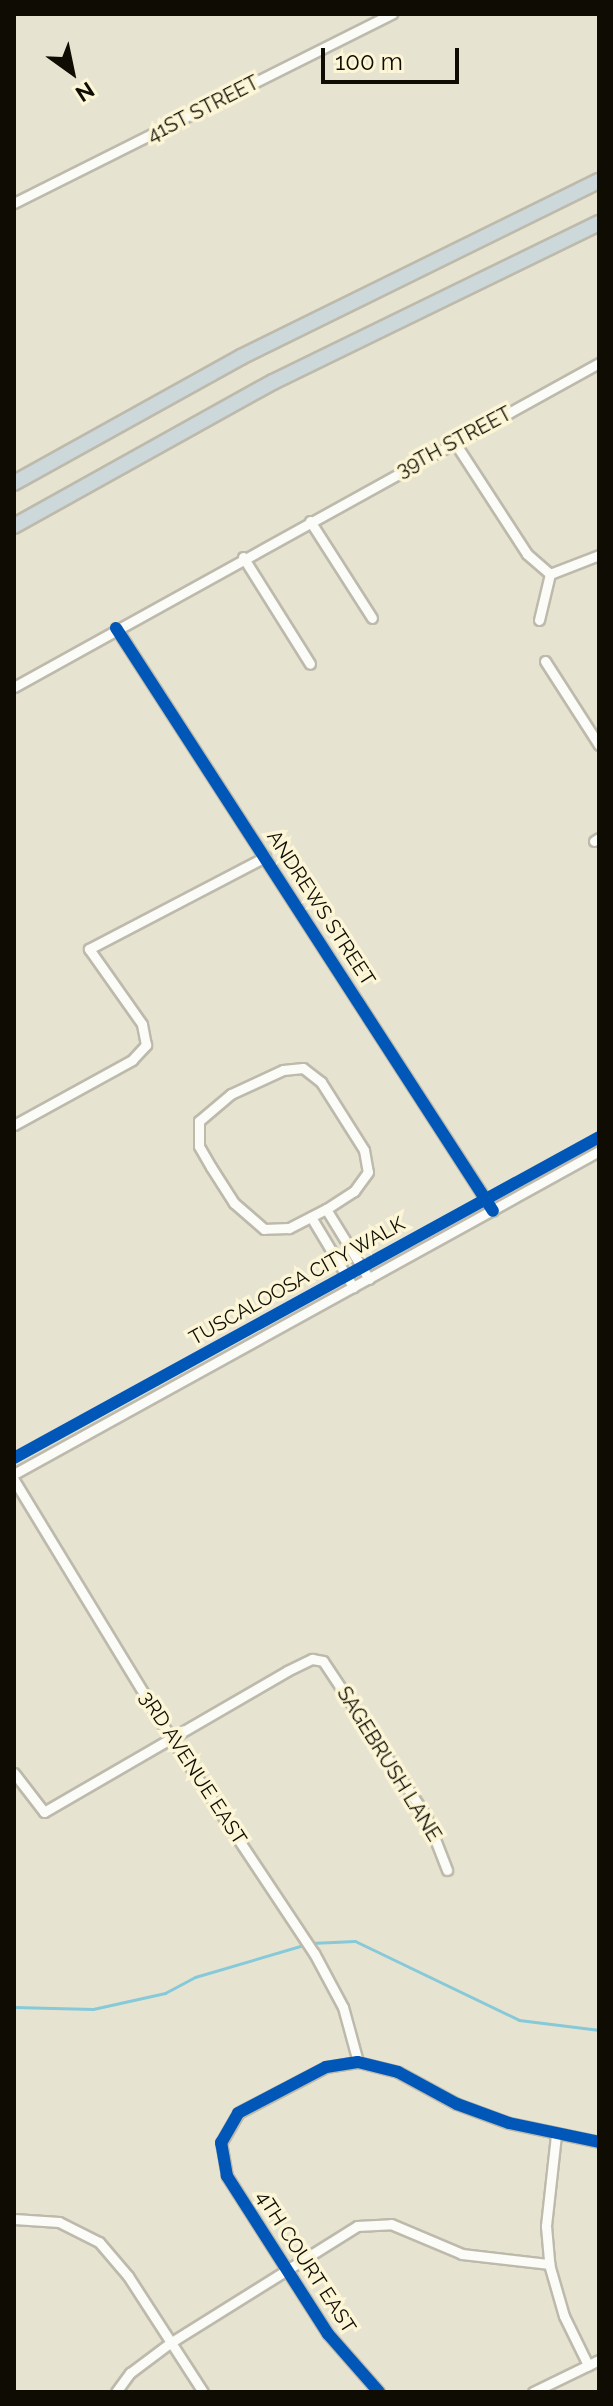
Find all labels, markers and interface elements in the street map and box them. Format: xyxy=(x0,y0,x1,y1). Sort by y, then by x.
north arrow xyxy=(32,32,112,112)
scale bar xyxy=(325,32,463,82)
text: 100 m xyxy=(335,47,403,76)
street label: 41ST STREET xyxy=(143,70,263,148)
text: N xyxy=(71,77,99,108)
street label: 39TH STREET xyxy=(392,402,516,482)
street label: ANDREWS STREET xyxy=(262,826,380,990)
street label: TUSCALOOSA CITY WALK xyxy=(184,1211,410,1351)
street label: SAGEBRUSH LANE xyxy=(332,1682,446,1846)
street label: 3RD AVENUE EAST xyxy=(134,1686,252,1850)
street label: 4TH COURT EAST xyxy=(251,2186,361,2338)

